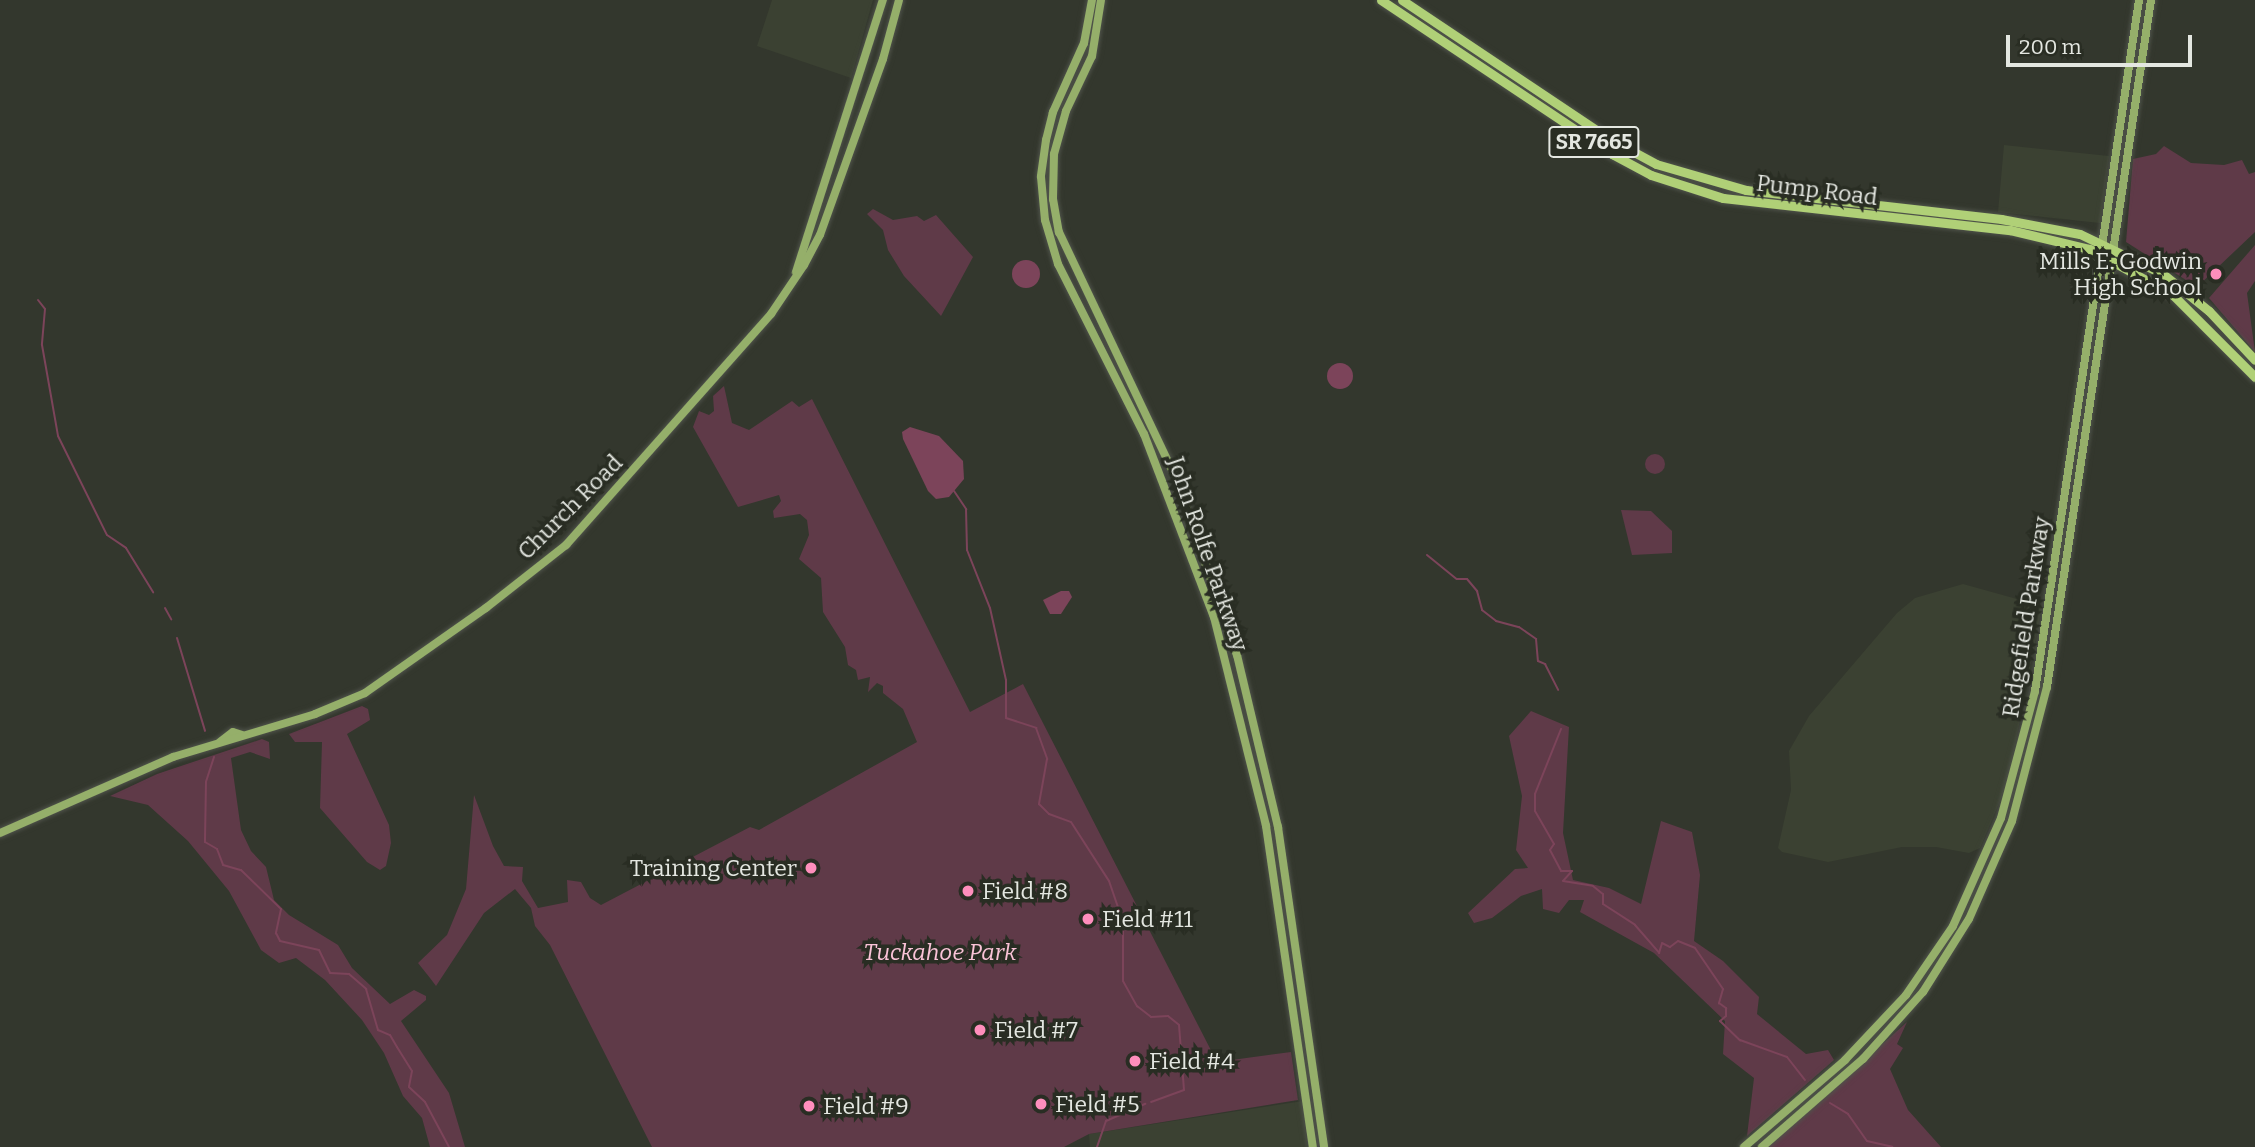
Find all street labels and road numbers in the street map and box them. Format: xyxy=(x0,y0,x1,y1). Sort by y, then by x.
road number: SR 7665 xyxy=(1547,124,1641,160)
street label: Pump Road xyxy=(1755,169,1879,211)
street label: Church Road xyxy=(512,449,628,565)
street label: John Rolfe Parkway xyxy=(1162,453,1254,655)
street label: Ridgefield Parkway xyxy=(1996,515,2056,719)

